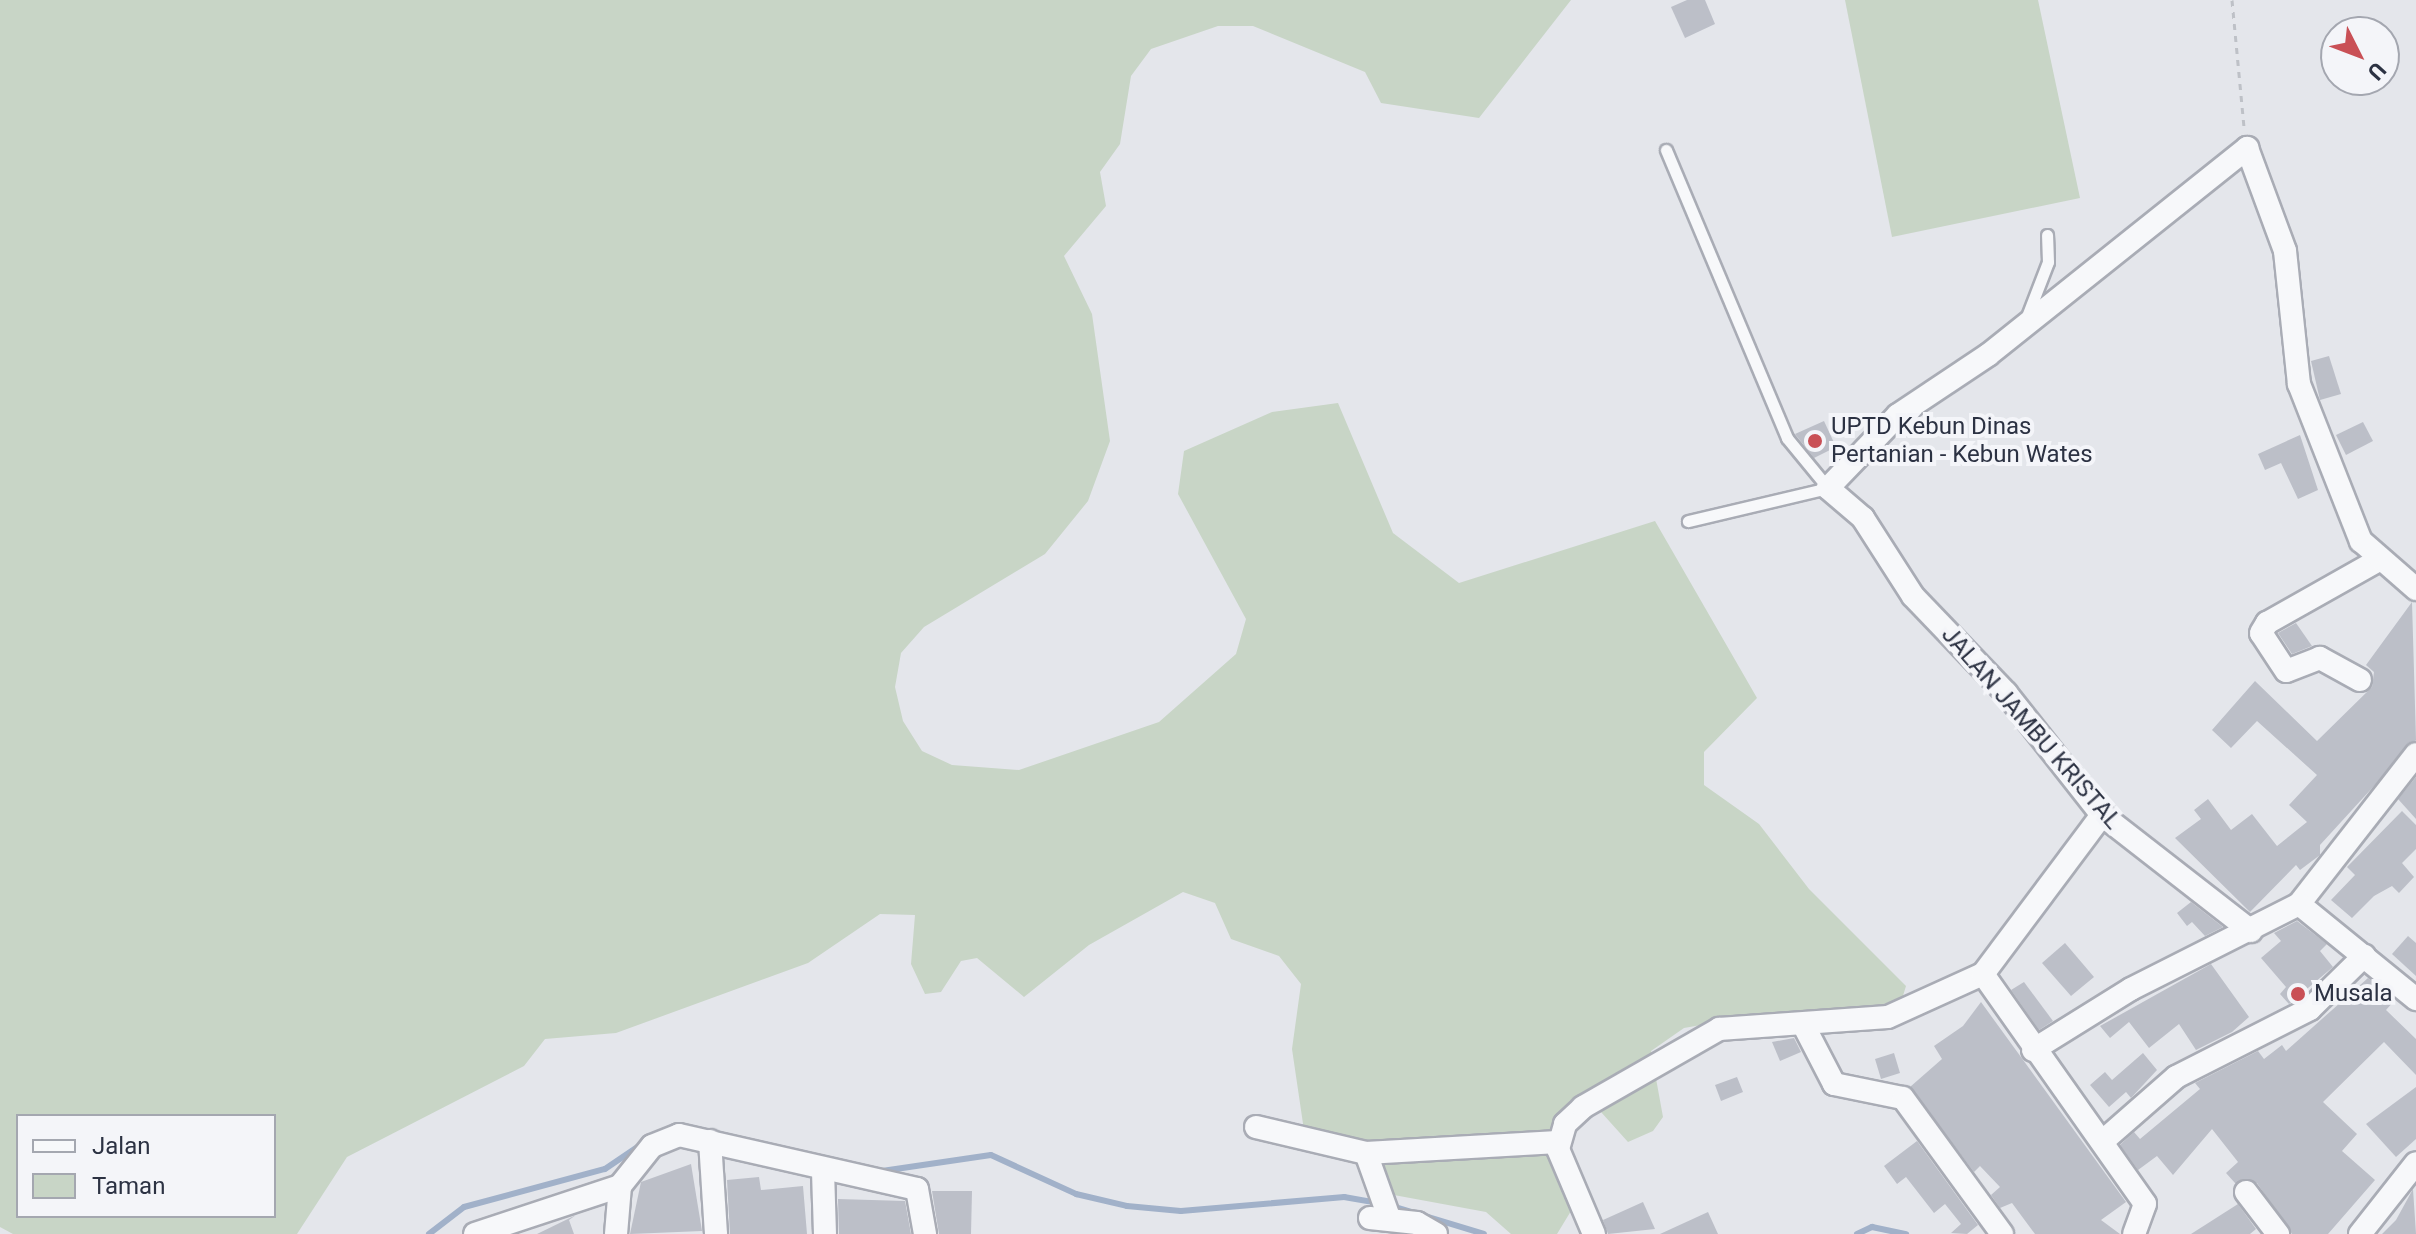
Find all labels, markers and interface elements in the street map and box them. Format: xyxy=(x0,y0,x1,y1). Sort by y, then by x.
north arrow xyxy=(2320,16,2400,96)
text: U xyxy=(2363,57,2391,85)
place label: UPTD Kebun Dinas Pertanian - Kebun Wates xyxy=(1831,413,2093,469)
marker: UPTD Kebun Dinas Pertanian - Kebun Wates xyxy=(1806,432,1824,450)
street label: JALAN JAMBU KRISTAL xyxy=(1935,621,2127,835)
place label: Musala xyxy=(2314,980,2393,1008)
marker: Musala xyxy=(2289,985,2307,1003)
legend xyxy=(16,1114,276,1218)
text: Jalan xyxy=(92,1132,150,1160)
text: Taman xyxy=(92,1172,165,1200)

